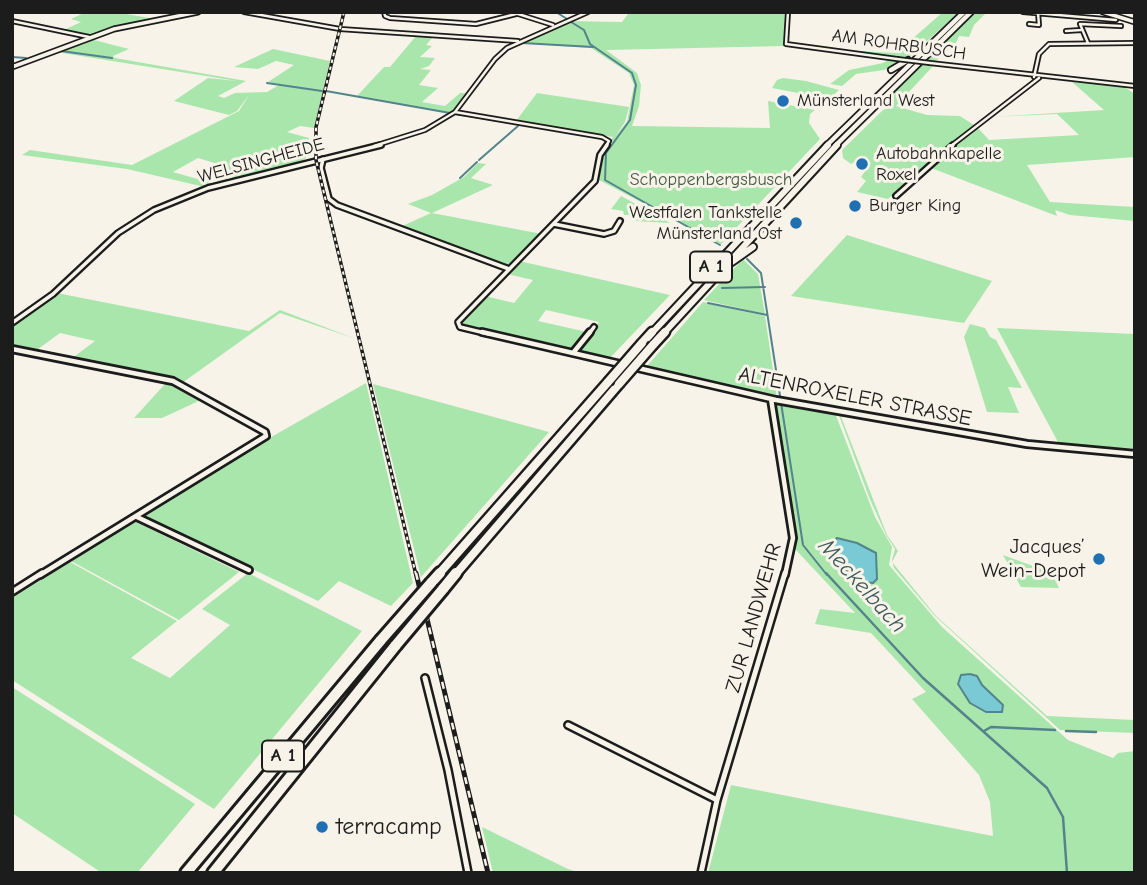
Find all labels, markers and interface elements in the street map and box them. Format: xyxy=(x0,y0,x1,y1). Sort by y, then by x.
street label: AM ROHRBUSCH xyxy=(831,25,967,65)
place label: Münsterland West xyxy=(797,90,934,112)
marker: Münsterland West xyxy=(775,93,791,109)
street label: WELSINGHEIDE xyxy=(195,134,327,188)
place label: Autobahnkapelle Roxel xyxy=(876,143,1001,186)
marker: Autobahnkapelle Roxel xyxy=(854,156,870,172)
park label: Schoppenbergsbusch xyxy=(630,169,792,191)
place label: Burger King xyxy=(869,195,961,217)
marker: Burger King xyxy=(847,198,863,214)
place label: Westfalen Tankstelle Münsterland Ost xyxy=(629,202,782,244)
marker: Westfalen Tankstelle Münsterland Ost xyxy=(788,215,804,231)
road number: A 1 xyxy=(690,252,732,282)
street label: ALTENROXELER STRASSE xyxy=(736,362,974,432)
water label: Meckelbach xyxy=(812,533,912,639)
place label: Jacques’ Wein-Depot xyxy=(981,534,1085,584)
street label: ZUR LANDWEHR xyxy=(721,540,787,696)
marker: Jacques’ Wein-Depot xyxy=(1091,551,1107,567)
road number: A 1 xyxy=(262,740,304,772)
place label: terracamp xyxy=(336,813,442,841)
marker: terracamp xyxy=(314,819,330,835)

